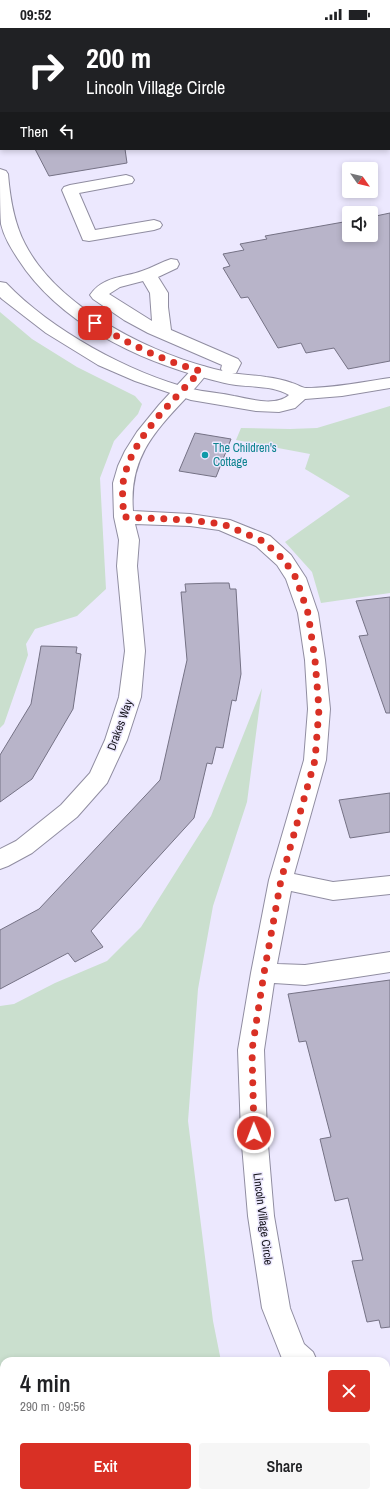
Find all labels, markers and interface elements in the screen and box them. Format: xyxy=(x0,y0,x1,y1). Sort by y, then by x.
text: 09:52 xyxy=(20,4,51,25)
text: 200 m xyxy=(86,39,151,77)
icon: right xyxy=(20,44,72,96)
text: Lincoln Village Circle xyxy=(86,75,225,100)
icon: left xyxy=(56,120,78,142)
text: Then xyxy=(20,121,48,142)
north arrow xyxy=(342,162,378,198)
map controls xyxy=(342,162,378,242)
button: sound xyxy=(342,206,378,242)
pin xyxy=(78,306,112,340)
icon: arrive xyxy=(84,312,106,334)
place label: The Children's Cottage xyxy=(213,440,277,470)
marker: The Children's Cottage xyxy=(200,450,210,460)
street label: Drakes Way xyxy=(103,697,137,753)
position arrow xyxy=(233,1112,275,1154)
street label: Lincoln Village Circle xyxy=(249,1172,277,1266)
text: 4 min xyxy=(20,1367,71,1399)
button: close xyxy=(328,1370,370,1412)
text: 290 m · 09:56 xyxy=(20,1398,85,1415)
button: Exit xyxy=(20,1443,191,1489)
button: Share xyxy=(199,1443,370,1489)

